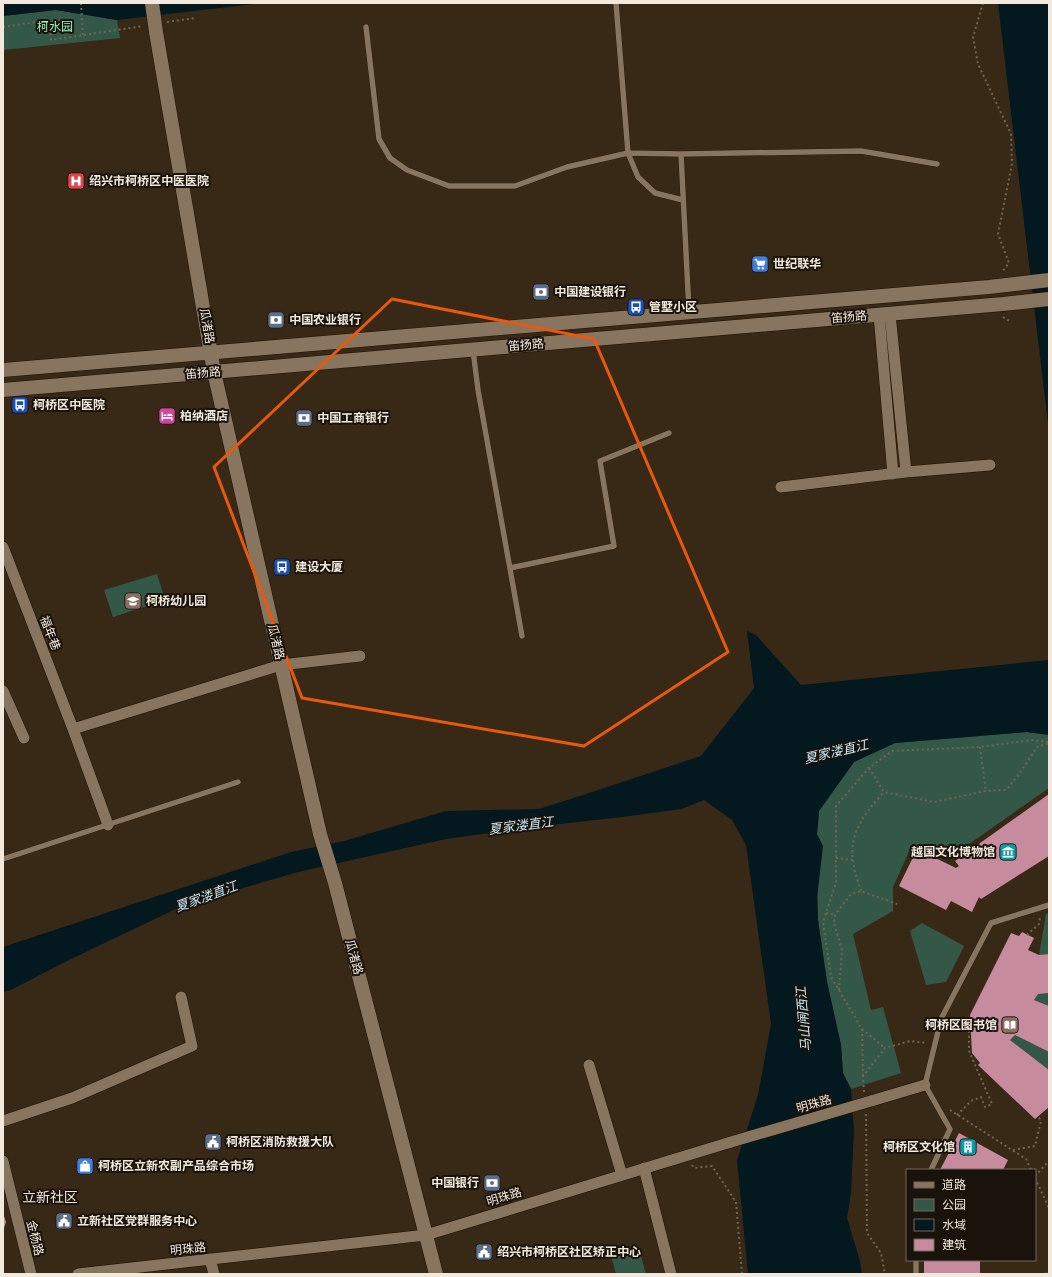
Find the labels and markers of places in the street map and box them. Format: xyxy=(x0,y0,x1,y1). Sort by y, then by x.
hospital icon: 绍兴市柯桥区中医医院 xyxy=(66,171,86,191)
place label: 绍兴市柯桥区中医医院 xyxy=(89,174,209,190)
supermarket icon: 世纪联华 xyxy=(750,254,770,274)
place label: 世纪联华 xyxy=(773,257,821,273)
bank icon: 中国建设银行 xyxy=(531,282,551,302)
place label: 中国建设银行 xyxy=(554,285,626,301)
bus stop icon: 管墅小区 xyxy=(626,297,646,317)
place label: 管墅小区 xyxy=(649,300,697,316)
bank icon: 中国农业银行 xyxy=(266,310,286,330)
place label: 中国农业银行 xyxy=(289,313,361,329)
bus stop icon: 柯桥区中医院 xyxy=(10,395,30,415)
place label: 柯桥区中医院 xyxy=(33,398,105,414)
hotel icon: 柏纳酒店 xyxy=(157,406,177,426)
bank icon: 中国工商银行 xyxy=(294,408,314,428)
place label: 柏纳酒店 xyxy=(180,409,228,425)
place label: 中国工商银行 xyxy=(317,411,389,427)
bus stop icon: 建设大厦 xyxy=(272,557,292,577)
place label: 建设大厦 xyxy=(295,560,343,576)
school or university icon: 柯桥幼儿园 xyxy=(123,591,143,611)
place label: 柯桥幼儿园 xyxy=(146,594,206,610)
museum icon: 越国文化博物馆 xyxy=(998,842,1018,862)
place label: 越国文化博物馆 xyxy=(911,845,995,861)
library icon: 柯桥区图书馆 xyxy=(1000,1015,1020,1035)
place label: 柯桥区图书馆 xyxy=(925,1018,997,1034)
public building icon: 柯桥区消防救援大队 xyxy=(203,1132,223,1152)
place label: 柯桥区消防救援大队 xyxy=(226,1135,334,1151)
building icon: 柯桥区文化馆 xyxy=(958,1137,978,1157)
place label: 柯桥区文化馆 xyxy=(883,1140,955,1156)
shop icon: 柯桥区立新农副产品综合市场 xyxy=(75,1156,95,1176)
place label: 柯桥区立新农副产品综合市场 xyxy=(98,1159,254,1175)
bank icon: 中国银行 xyxy=(482,1173,502,1193)
place label: 中国银行 xyxy=(431,1176,479,1192)
public building icon: 立新社区党群服务中心 xyxy=(54,1211,74,1231)
place label: 立新社区党群服务中心 xyxy=(77,1214,197,1230)
public building icon: 绍兴市柯桥区社区矫正中心 xyxy=(474,1242,494,1262)
place label: 绍兴市柯桥区社区矫正中心 xyxy=(497,1245,641,1261)

